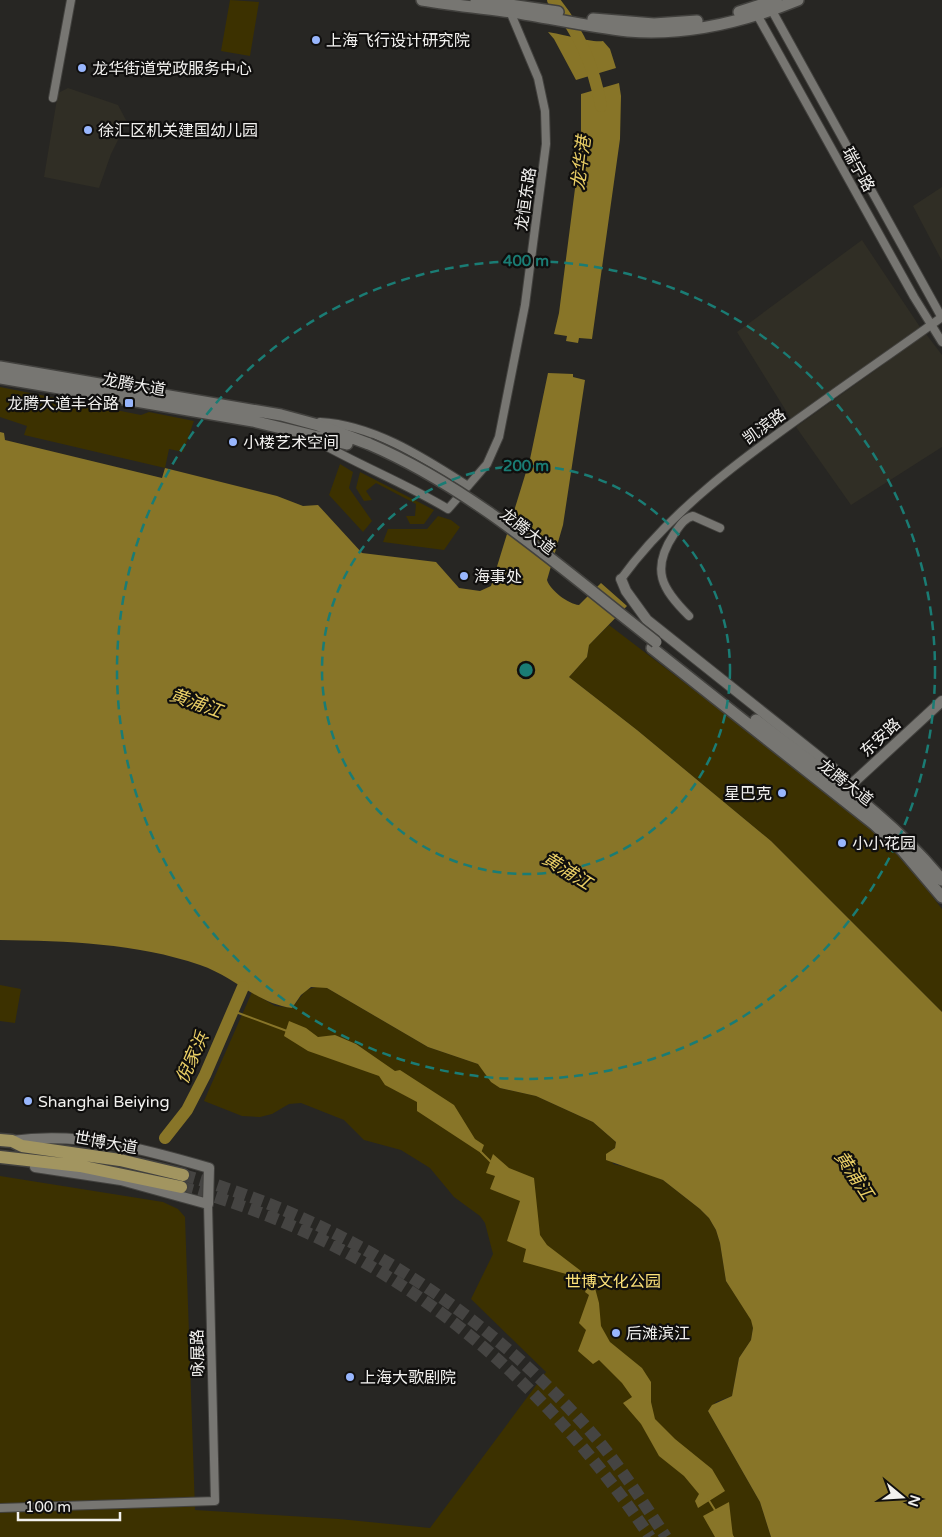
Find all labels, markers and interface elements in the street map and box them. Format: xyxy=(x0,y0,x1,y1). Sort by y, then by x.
place label: 上海飞行设计研究院 xyxy=(326,31,470,51)
marker: 上海飞行设计研究院 xyxy=(310,34,322,46)
place label: 龙华街道党政服务中心 xyxy=(92,59,252,79)
marker: 龙华街道党政服务中心 xyxy=(76,62,88,74)
place label: 徐汇区机关建国幼儿园 xyxy=(98,121,258,141)
marker: 徐汇区机关建国幼儿园 xyxy=(82,124,94,136)
water label: 龙华港 xyxy=(567,132,596,191)
street label: 瑞宁路 xyxy=(838,144,879,195)
street label: 龙恒东路 xyxy=(512,166,540,232)
text: 400 m xyxy=(503,252,549,270)
street label: 龙腾大道 xyxy=(101,370,167,400)
place label: 龙腾大道丰谷路 xyxy=(7,394,119,414)
marker: 龙腾大道丰谷路 xyxy=(123,397,135,409)
street label: 凯滨路 xyxy=(739,405,790,449)
place label: 小楼艺术空间 xyxy=(243,433,339,453)
marker: 小楼艺术空间 xyxy=(227,436,239,448)
text: 200 m xyxy=(503,457,549,475)
street label: 龙腾大道 xyxy=(496,504,559,559)
place label: 海事处 xyxy=(474,567,522,587)
marker: 海事处 xyxy=(458,570,470,582)
centre of rings xyxy=(517,661,535,679)
water label: 黄浦江 xyxy=(167,683,227,723)
street label: 东安路 xyxy=(856,714,905,761)
street label: 龙腾大道 xyxy=(814,755,877,810)
place label: 星巴克 xyxy=(724,784,772,804)
marker: 星巴克 xyxy=(776,787,788,799)
place label: 小小花园 xyxy=(852,834,916,854)
marker: 小小花园 xyxy=(836,837,848,849)
water label: 黄浦江 xyxy=(538,847,597,896)
water label: 倪家浜 xyxy=(171,1027,214,1087)
place label: Shanghai Beiying xyxy=(38,1092,170,1112)
marker: Shanghai Beiying xyxy=(22,1095,34,1107)
street label: 世博大道 xyxy=(73,1128,139,1158)
water label: 黄浦江 xyxy=(830,1146,879,1205)
park label: 世博文化公园 xyxy=(565,1272,661,1292)
place label: 后滩滨江 xyxy=(626,1324,690,1344)
marker: 后滩滨江 xyxy=(610,1327,622,1339)
street label: 咏展路 xyxy=(188,1329,208,1377)
place label: 上海大歌剧院 xyxy=(360,1368,456,1388)
marker: 上海大歌剧院 xyxy=(344,1371,356,1383)
north arrow xyxy=(877,1472,927,1522)
scale bar xyxy=(18,1490,120,1522)
text: N xyxy=(904,1493,924,1509)
text: 100 m xyxy=(25,1498,71,1516)

